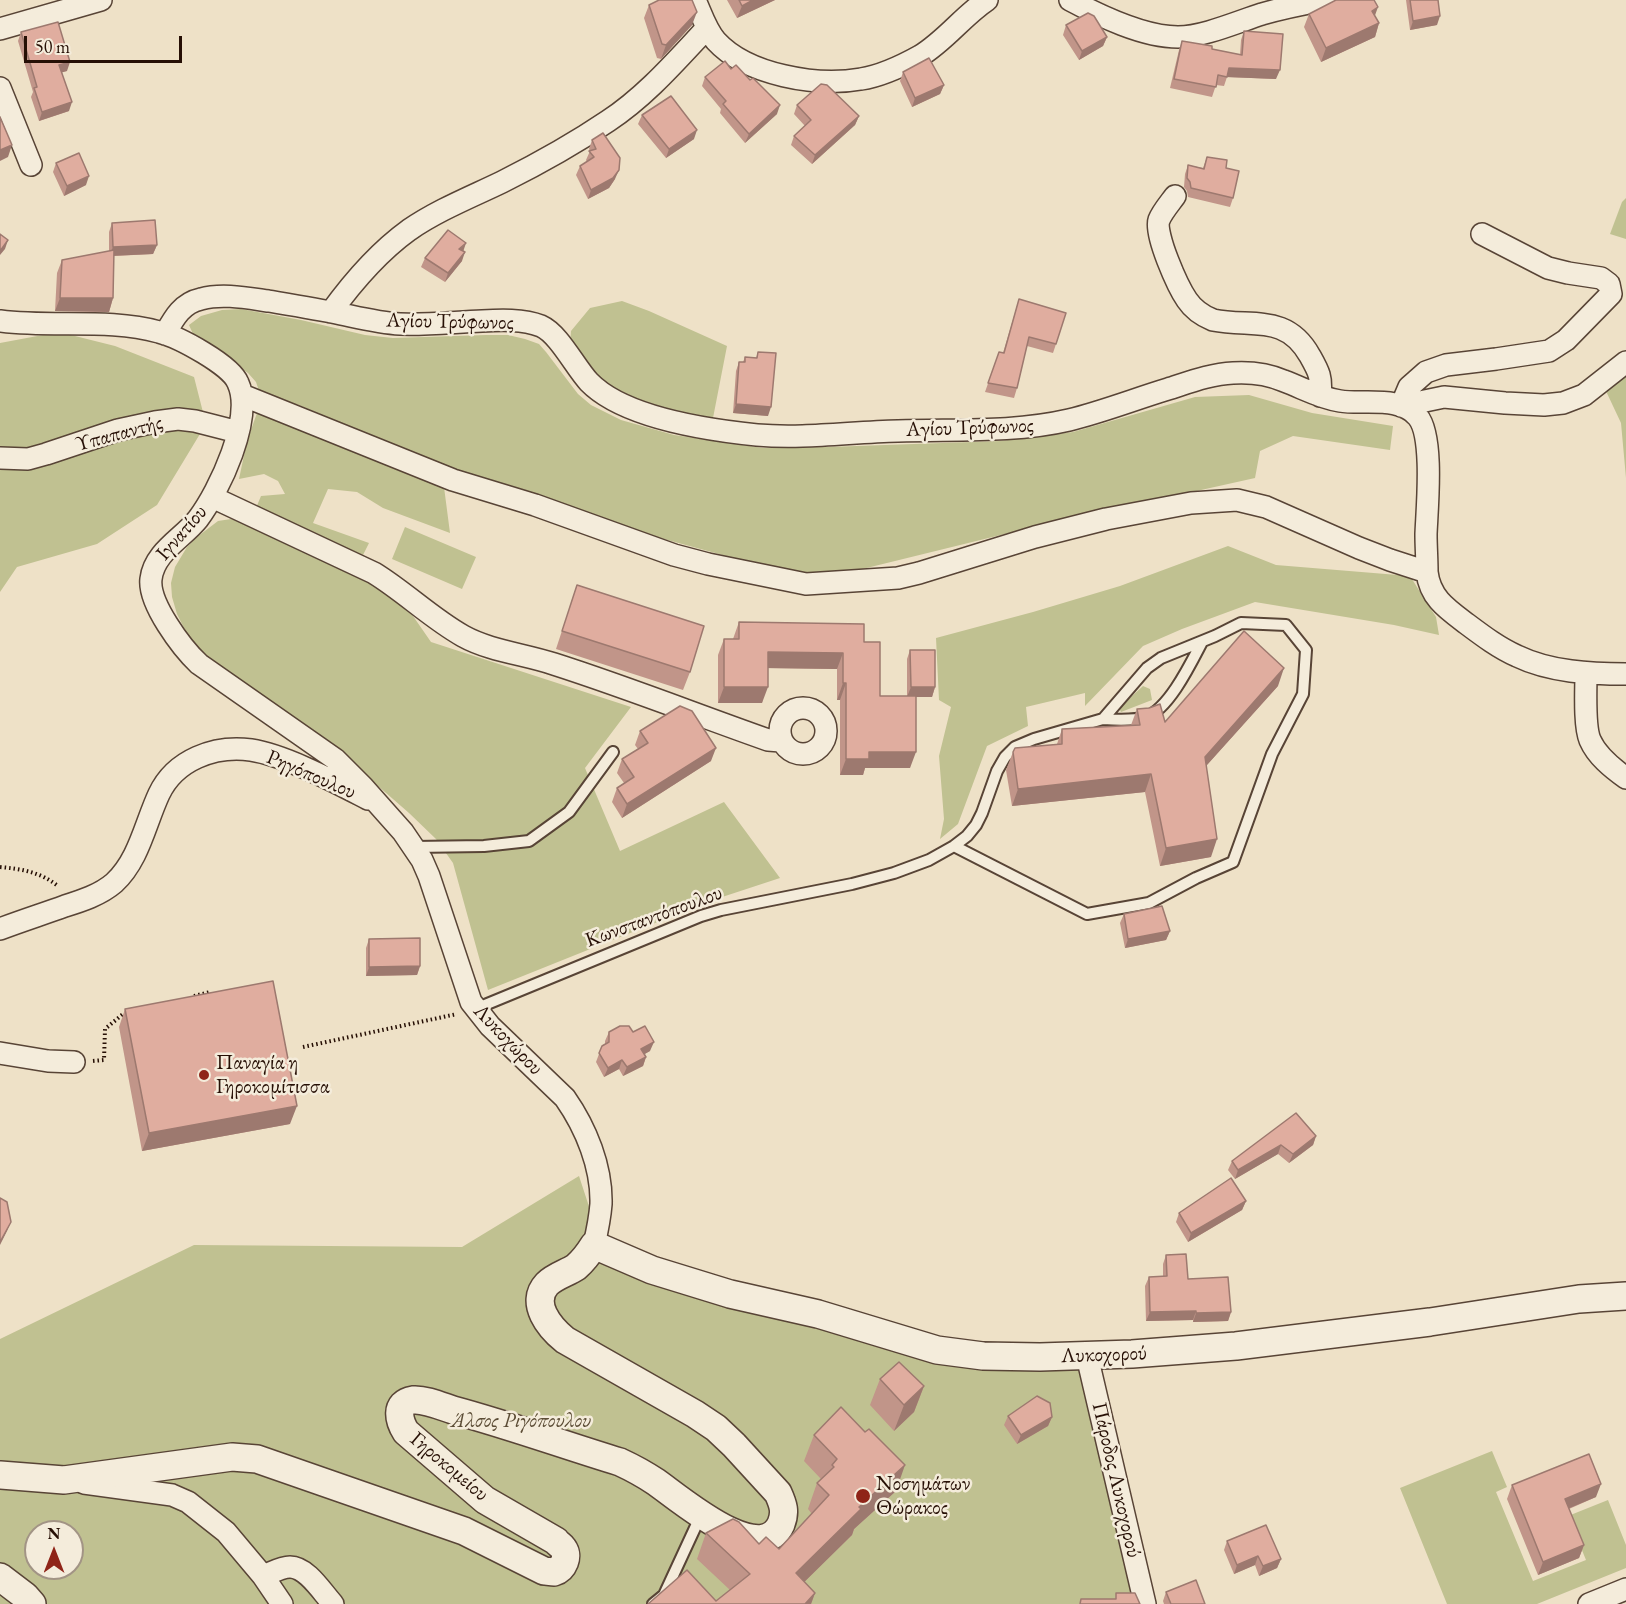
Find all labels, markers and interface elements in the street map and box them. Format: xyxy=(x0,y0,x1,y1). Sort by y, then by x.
scale bar xyxy=(27,24,184,62)
text: 50 m xyxy=(35,35,70,58)
street label: Αγίου Τρύφωνος xyxy=(386,308,514,336)
street label: Υπαπαντής xyxy=(73,410,165,458)
street label: Αγίου Τρύφωνος xyxy=(906,413,1034,443)
street label: Ιγνατίου xyxy=(151,500,213,566)
street label: Ρηγόπουλου xyxy=(263,745,359,805)
street label: Κωνσταντόπουλου xyxy=(582,881,726,953)
street label: Λυκοχώρου xyxy=(468,999,548,1081)
place label: Παναγία η Γηροκομίτισσα xyxy=(216,1050,329,1100)
marker: Παναγία η Γηροκομίτισσα xyxy=(197,1068,211,1082)
street label: Λυκοχορού xyxy=(1061,1341,1147,1369)
street label: Πάροδος Λυκοχορού xyxy=(1086,1400,1146,1560)
park label: Άλσος Ριγόπουλου xyxy=(451,1408,591,1434)
street label: Γηροκομείου xyxy=(405,1427,493,1507)
place label: Νοσημάτων Θώρακος xyxy=(876,1471,970,1521)
marker: Νοσημάτων Θώρακος xyxy=(854,1487,872,1505)
north arrow xyxy=(24,1520,84,1580)
text: N xyxy=(48,1523,60,1544)

